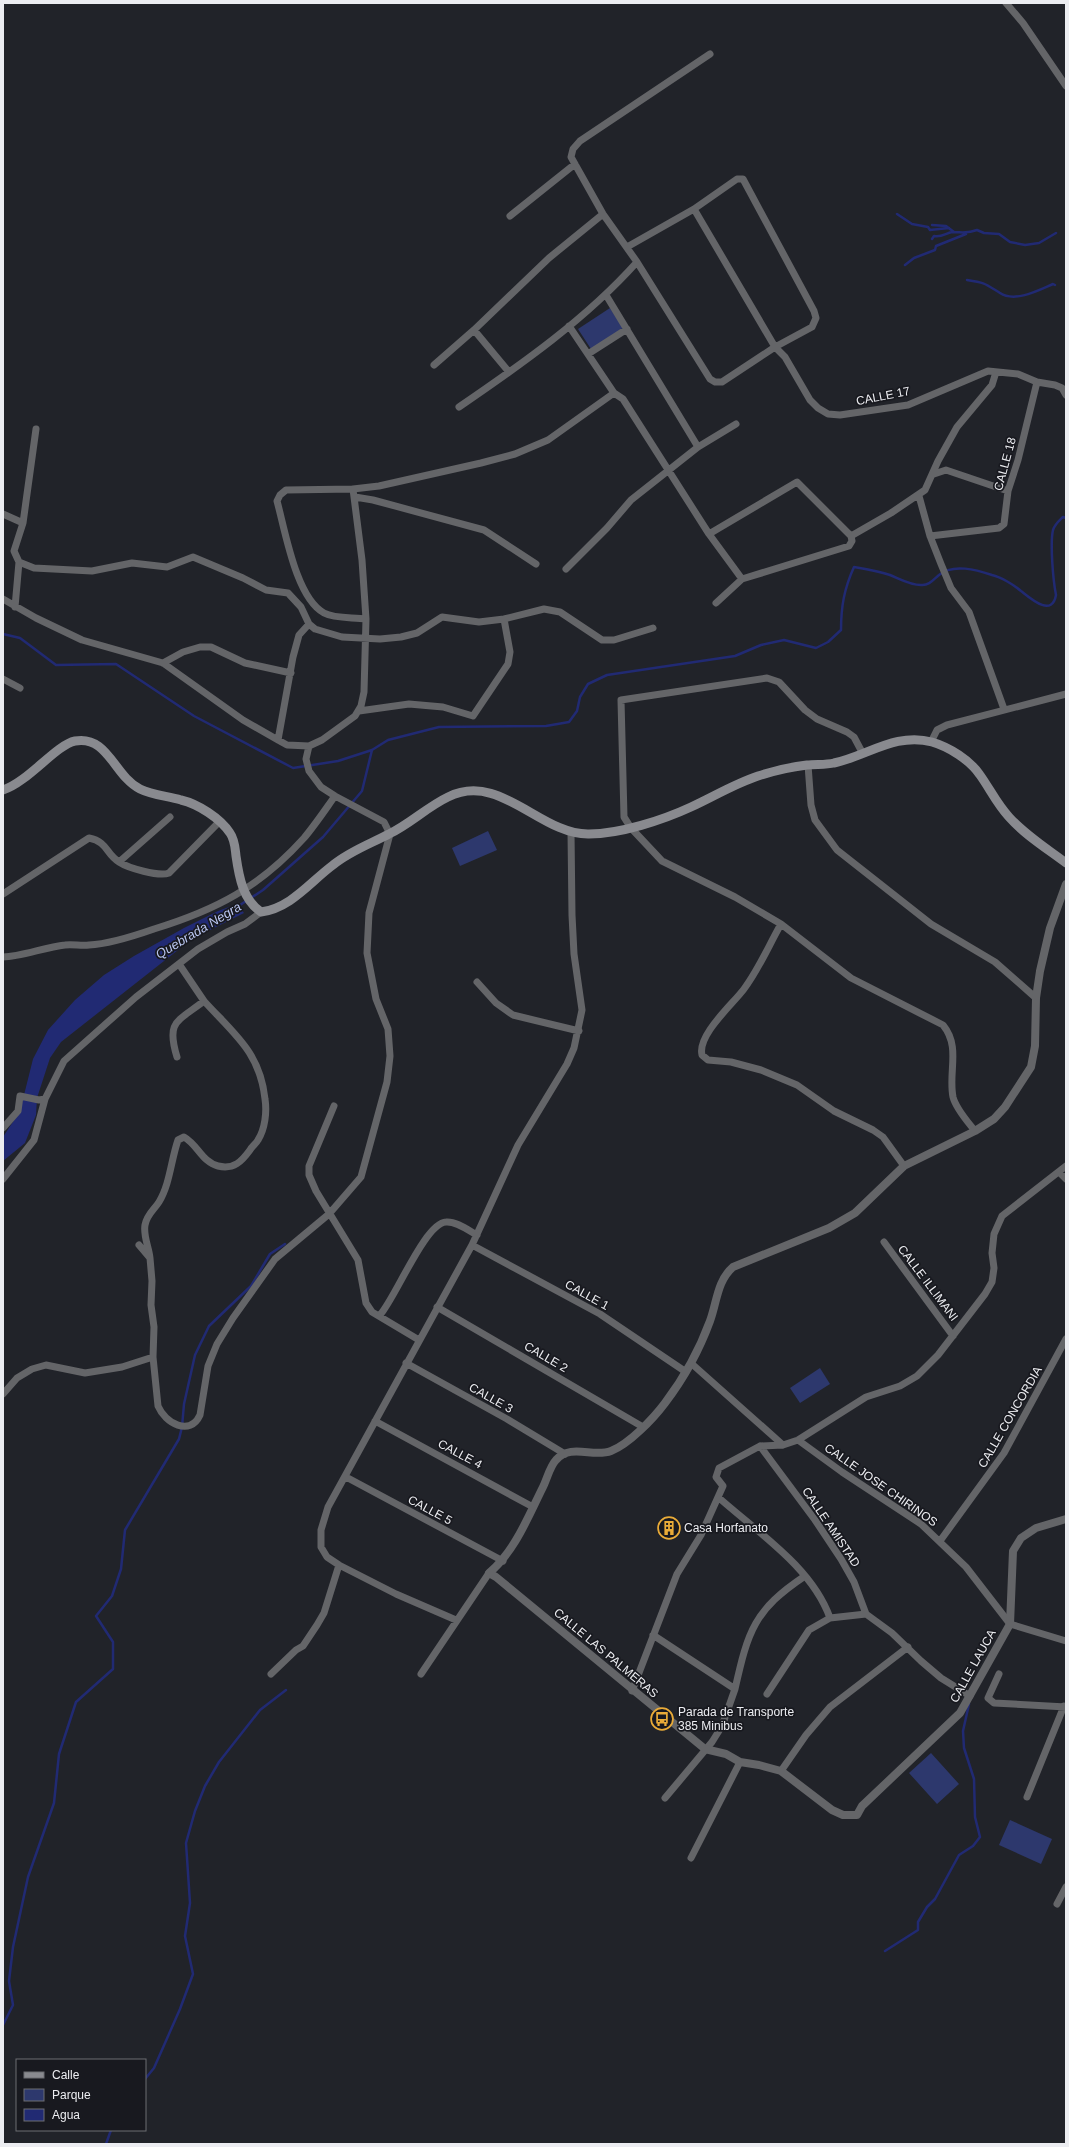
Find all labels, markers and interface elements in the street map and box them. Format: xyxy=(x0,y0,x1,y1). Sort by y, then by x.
street label: CALLE 17 xyxy=(855,384,912,408)
street label: CALLE 18 xyxy=(991,435,1019,492)
water label: Quebrada Negra xyxy=(153,899,244,962)
street label: CALLE ILLIMANI xyxy=(895,1242,961,1324)
street label: CALLE 1 xyxy=(563,1277,612,1313)
street label: CALLE 2 xyxy=(522,1339,571,1375)
street label: CALLE CONCORDIA xyxy=(975,1364,1045,1470)
street label: CALLE 3 xyxy=(467,1380,516,1416)
street label: CALLE 4 xyxy=(436,1437,485,1472)
street label: CALLE JOSE CHIRINOS xyxy=(822,1441,940,1529)
street label: CALLE AMISTAD xyxy=(799,1484,863,1570)
street label: CALLE 5 xyxy=(406,1493,455,1528)
building icon: Casa Horfanato xyxy=(656,1515,682,1541)
place label: Casa Horfanato xyxy=(684,1521,768,1535)
street label: CALLE LAS PALMERAS xyxy=(551,1605,661,1701)
street label: CALLE LAUCA xyxy=(947,1627,999,1705)
place label: Parada de Transporte 385 Minibus xyxy=(678,1705,794,1733)
bus stop icon: Parada de Transporte 385 Minibus xyxy=(649,1706,675,1732)
legend xyxy=(16,2059,146,2131)
text: Calle xyxy=(52,2068,80,2082)
text: Parque xyxy=(52,2088,91,2102)
text: Agua xyxy=(52,2108,80,2122)

